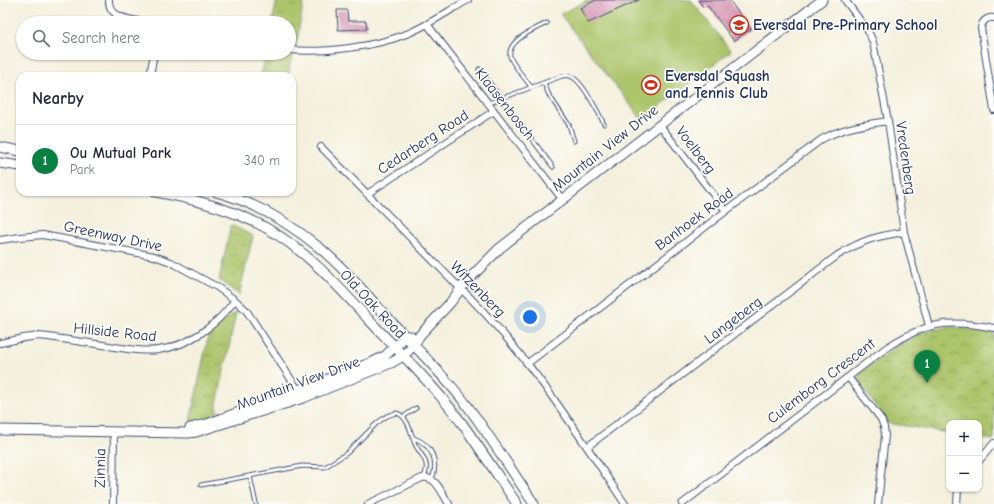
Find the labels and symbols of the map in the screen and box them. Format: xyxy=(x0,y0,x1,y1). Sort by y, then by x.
school or university icon: Eversdal Pre-Primary School xyxy=(728,14,750,36)
place label: Eversdal Pre-Primary School xyxy=(753,16,938,34)
street label: Klaasenbosch xyxy=(471,64,539,144)
place label: Eversdal Squash and Tennis Club xyxy=(665,67,770,102)
sports icon: Eversdal Squash and Tennis Club xyxy=(640,74,662,96)
street label: Mountain View Drive xyxy=(548,101,662,195)
street label: Cedarberg Road xyxy=(374,106,472,178)
street label: Vredenberg xyxy=(892,120,920,196)
street label: Voelberg xyxy=(672,123,720,177)
street label: Banhoek Road xyxy=(651,184,737,254)
street label: Greenway Drive xyxy=(62,217,164,255)
street label: Witzenberg xyxy=(447,257,509,321)
street label: Old Oak Road xyxy=(336,266,410,342)
street label: Langeberg xyxy=(701,292,765,348)
your location xyxy=(520,307,540,327)
street label: Hillside Road xyxy=(73,319,157,345)
street label: Culemborg Crescent xyxy=(763,334,879,427)
pin: 1 xyxy=(914,350,940,383)
street label: Mountain View Drive xyxy=(234,352,363,414)
street label: Zinnia xyxy=(91,448,109,488)

